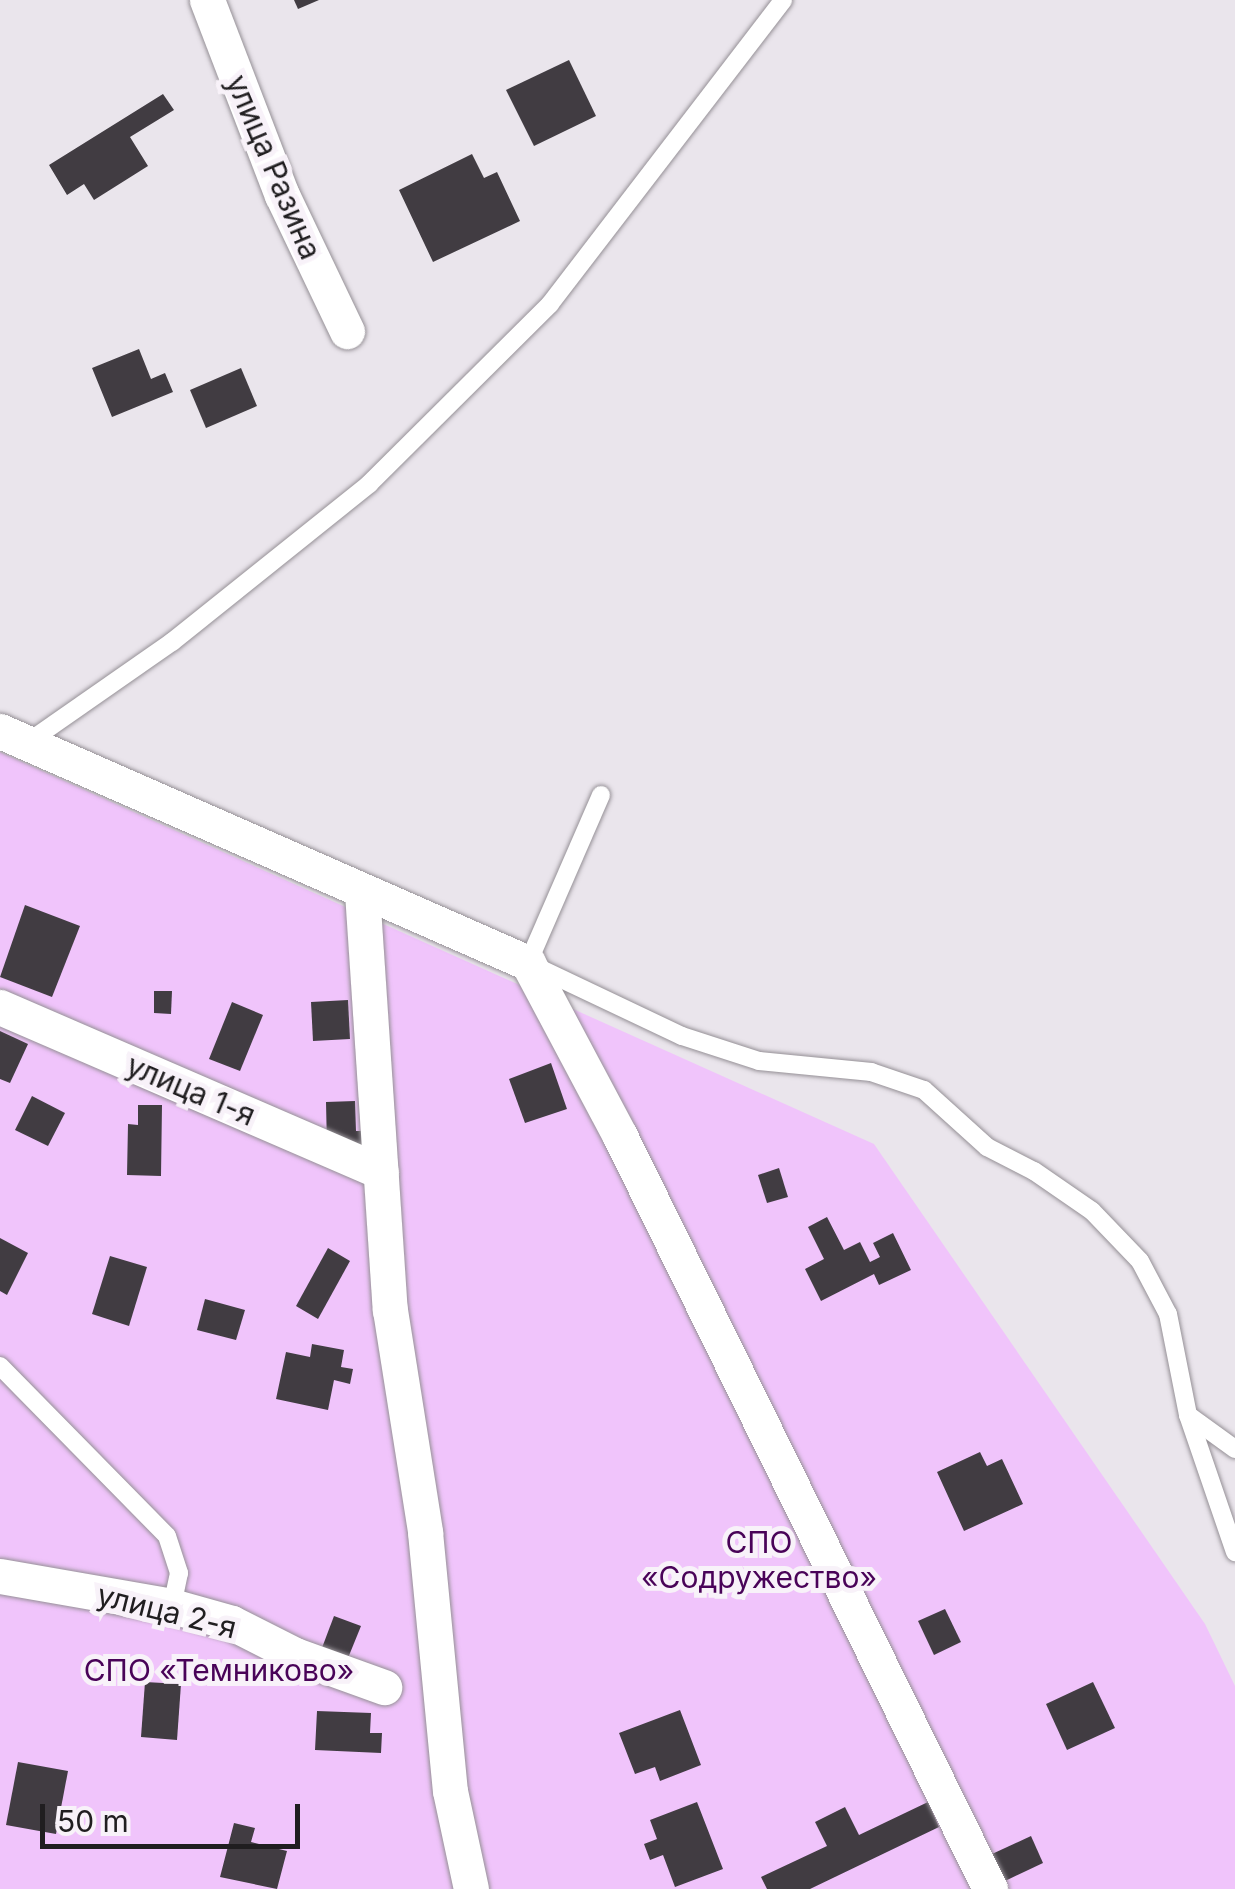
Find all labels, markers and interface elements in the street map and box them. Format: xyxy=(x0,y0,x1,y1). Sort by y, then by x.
street label: улица Разина xyxy=(219,69,329,265)
street label: улица 1-я xyxy=(121,1047,261,1133)
park label: СПО «Содружество» xyxy=(641,1524,877,1594)
street label: улица 2-я xyxy=(94,1576,240,1646)
park label: СПО «Темниково» xyxy=(84,1652,354,1688)
scale bar xyxy=(45,1784,305,1846)
text: 50 m xyxy=(57,1803,129,1839)

